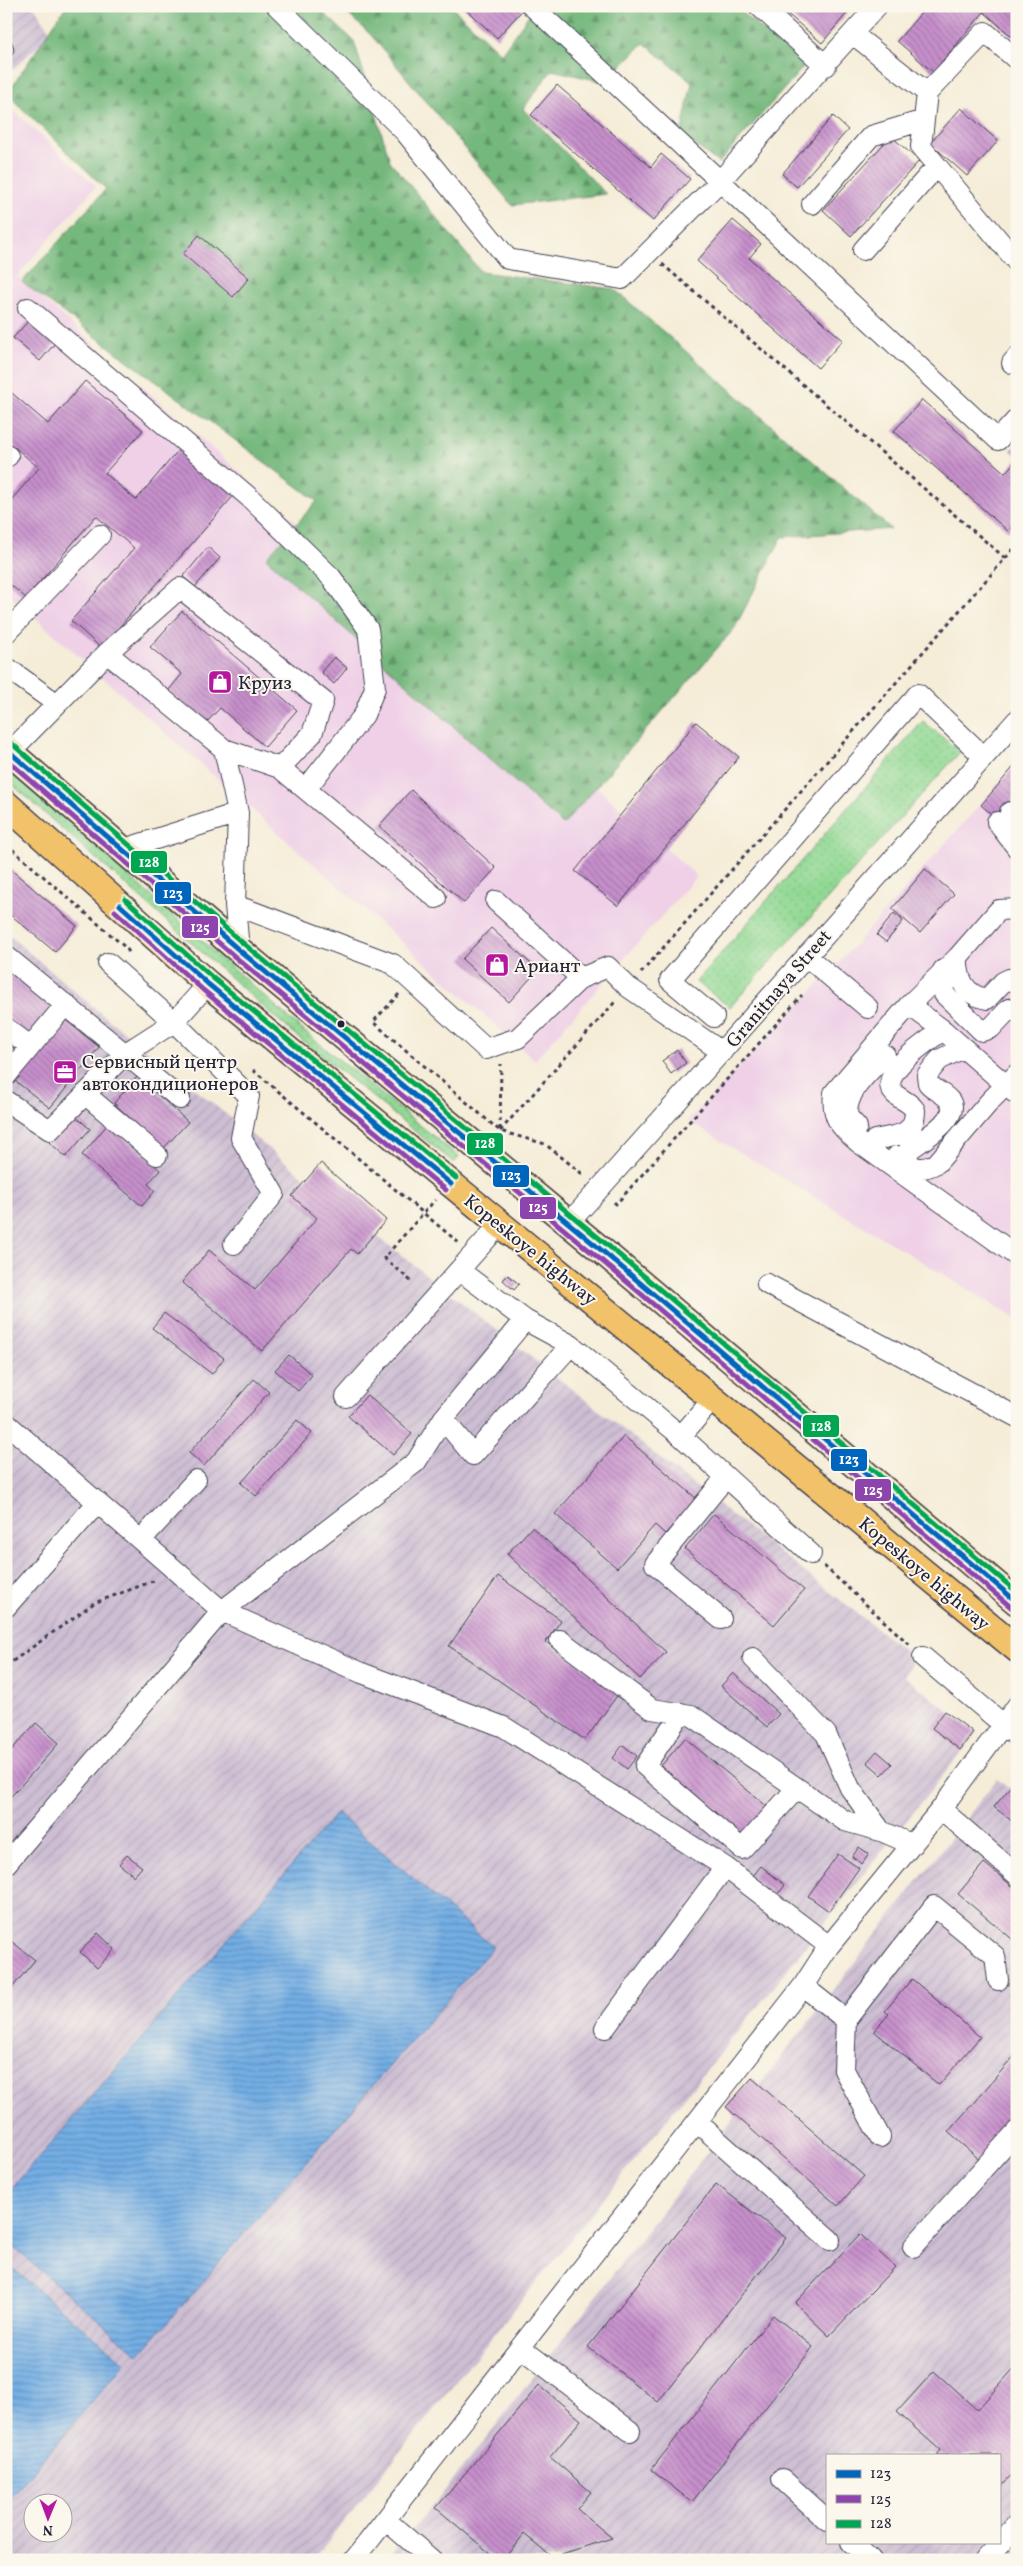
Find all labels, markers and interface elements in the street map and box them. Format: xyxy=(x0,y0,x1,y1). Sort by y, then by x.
shop icon: Круиз xyxy=(207,669,233,695)
place label: Круиз xyxy=(238,671,292,697)
line badge: 128 xyxy=(130,850,168,874)
text: 128 xyxy=(139,854,159,873)
line badge: 123 xyxy=(154,881,192,905)
text: 123 xyxy=(163,885,183,904)
line badge: 125 xyxy=(181,915,219,939)
text: 125 xyxy=(190,919,210,938)
street label: Granitnaya Street xyxy=(721,924,838,1054)
shop icon: Ариант xyxy=(484,952,510,978)
place label: Ариант xyxy=(514,954,581,980)
unlabelled marker xyxy=(336,1019,346,1029)
place label: Сервисный центр автокондиционеров xyxy=(82,1050,259,1098)
office icon: Сервисный центр автокондиционеров xyxy=(52,1059,78,1085)
line badge: 128 xyxy=(466,1132,504,1156)
text: 128 xyxy=(475,1135,495,1154)
line badge: 123 xyxy=(492,1164,530,1188)
text: 123 xyxy=(501,1167,521,1186)
street label: Kopeskoye highway xyxy=(458,1189,602,1312)
line badge: 125 xyxy=(519,1196,557,1220)
text: 125 xyxy=(528,1199,548,1218)
line badge: 128 xyxy=(802,1414,840,1438)
text: 128 xyxy=(811,1418,831,1437)
line badge: 123 xyxy=(830,1448,868,1472)
text: 123 xyxy=(839,1451,859,1470)
line badge: 125 xyxy=(854,1478,892,1502)
text: 125 xyxy=(863,1482,883,1501)
street label: Kopeskoye highway xyxy=(852,1512,995,1637)
legend xyxy=(826,2454,1000,2544)
text: 123 xyxy=(870,2464,891,2485)
text: 125 xyxy=(870,2490,891,2511)
north arrow xyxy=(22,2494,72,2544)
text: 128 xyxy=(870,2514,892,2535)
text: N xyxy=(43,2520,53,2539)

